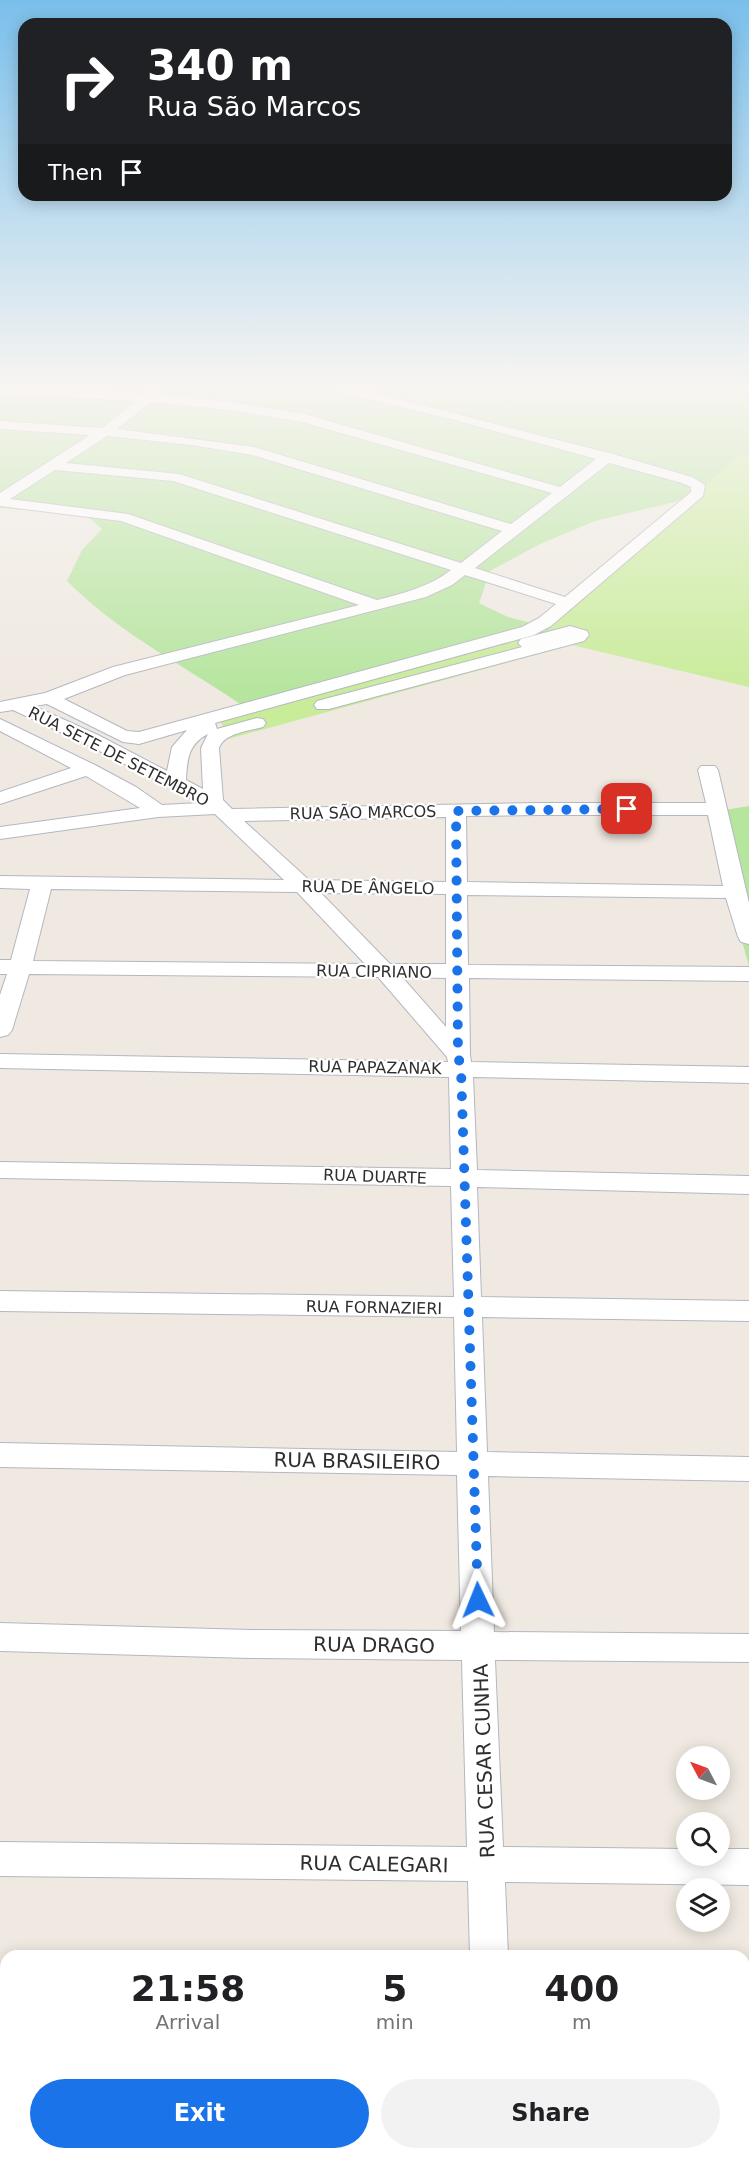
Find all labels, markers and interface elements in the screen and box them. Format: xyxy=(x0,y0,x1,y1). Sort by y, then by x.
text: 340 m xyxy=(147,41,293,90)
icon: right xyxy=(48,42,126,120)
text: Rua São Marcos xyxy=(147,91,361,122)
icon: arrive xyxy=(115,156,148,189)
text: Then xyxy=(48,160,103,185)
street label: RUA SETE DE SETEMBRO xyxy=(25,703,212,810)
pin xyxy=(601,783,652,834)
icon: arrive xyxy=(610,792,643,825)
street label: RUA SÃO MARCOS xyxy=(290,802,436,823)
street label: RUA DE ÂNGELO xyxy=(301,877,435,898)
street label: RUA CIPRIANO xyxy=(316,961,432,982)
street label: RUA PAPAZANAK xyxy=(308,1057,442,1078)
street label: RUA DUARTE xyxy=(323,1165,427,1188)
street label: RUA FORNAZIERI xyxy=(306,1297,442,1318)
street label: RUA BRASILEIRO xyxy=(273,1448,441,1474)
position arrow xyxy=(446,1568,510,1632)
street label: RUA DRAGO xyxy=(313,1632,435,1658)
street label: RUA CESAR CUNHA xyxy=(469,1663,499,1859)
north arrow xyxy=(676,1746,730,1800)
map controls xyxy=(676,1746,730,1932)
button: search xyxy=(676,1812,730,1866)
street label: RUA CALEGARI xyxy=(299,1851,449,1877)
button: layers xyxy=(676,1878,730,1932)
text: 21:58 xyxy=(131,1968,245,2009)
text: 5 xyxy=(382,1968,407,2009)
text: 400 xyxy=(544,1968,619,2009)
text: Arrival xyxy=(155,2010,220,2034)
text: min xyxy=(376,2010,414,2034)
text: m xyxy=(572,2010,592,2034)
button: Exit xyxy=(30,2079,369,2148)
button: Share xyxy=(381,2079,720,2148)

